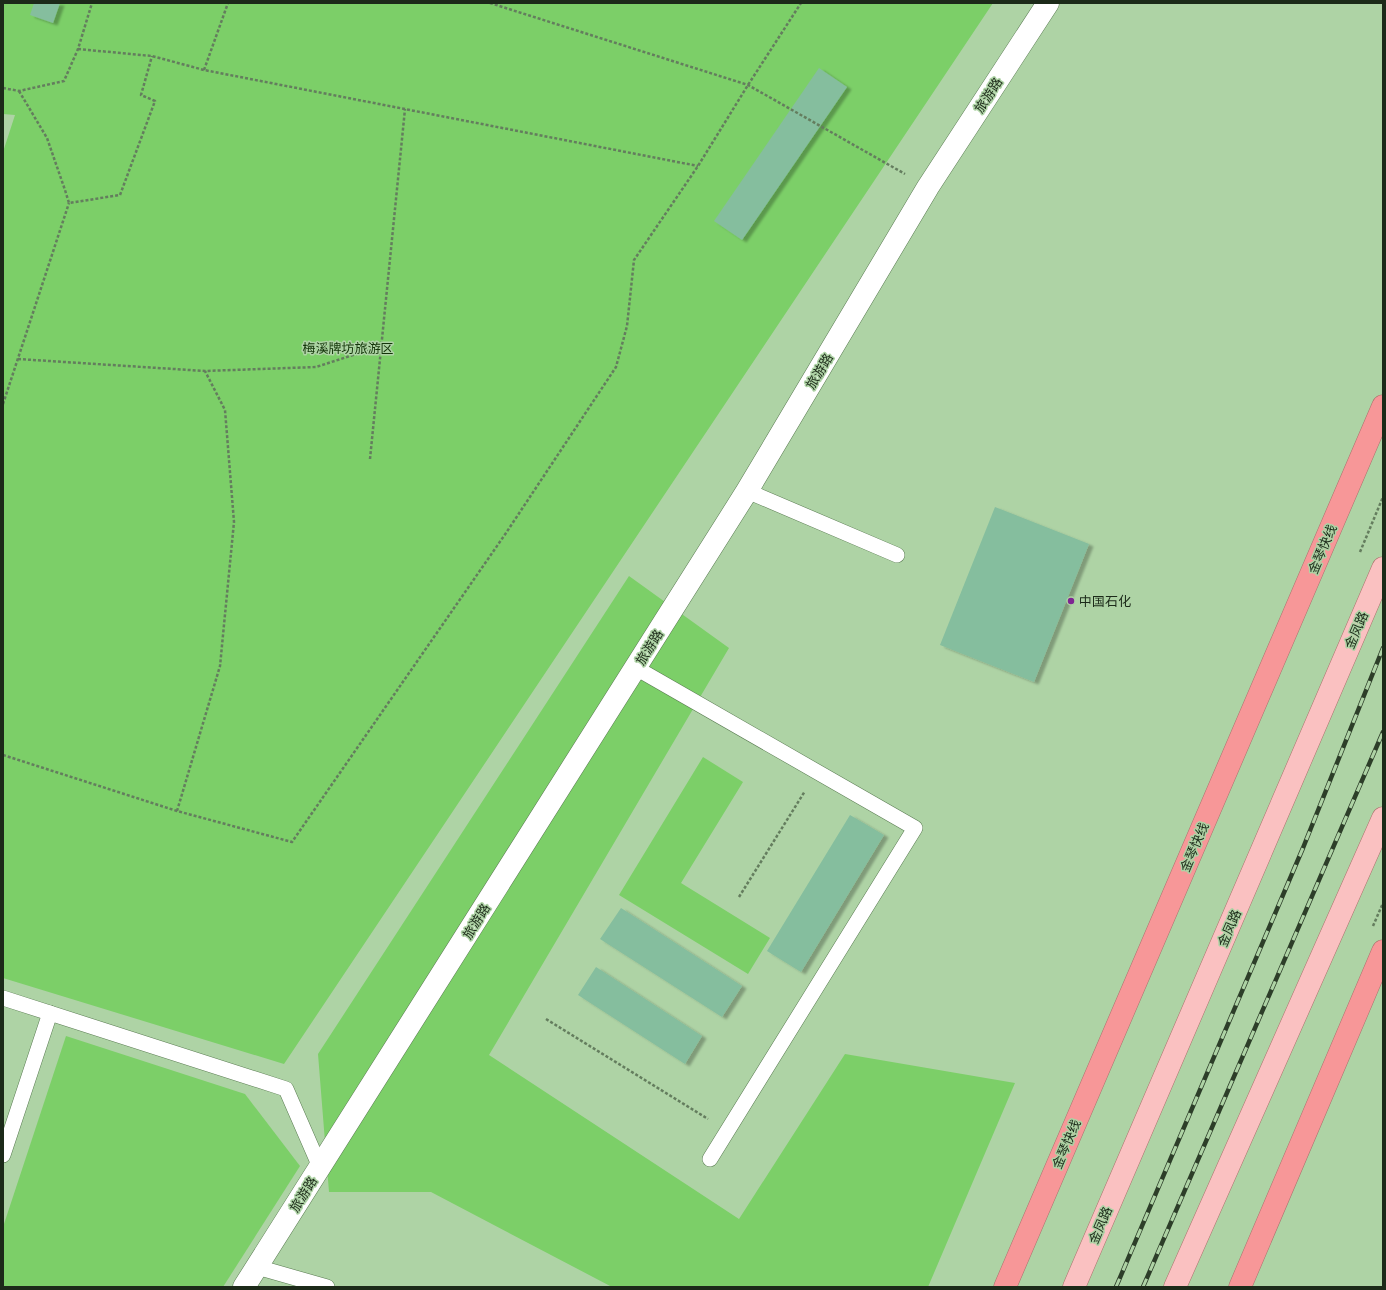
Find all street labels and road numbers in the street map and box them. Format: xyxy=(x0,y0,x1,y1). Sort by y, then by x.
street label: 旅游路 xyxy=(972,75,1005,116)
street label: 旅游路 xyxy=(803,351,836,392)
street label: 金琴快线 xyxy=(1305,522,1340,576)
street label: 金凤路 xyxy=(1342,609,1371,651)
street label: 旅游路 xyxy=(633,627,666,668)
street label: 金琴快线 xyxy=(1177,820,1212,874)
street label: 旅游路 xyxy=(460,901,493,942)
street label: 金凤路 xyxy=(1215,907,1244,949)
street label: 金琴快线 xyxy=(1049,1117,1084,1171)
street label: 旅游路 xyxy=(287,1174,320,1215)
street label: 金凤路 xyxy=(1086,1204,1115,1246)

